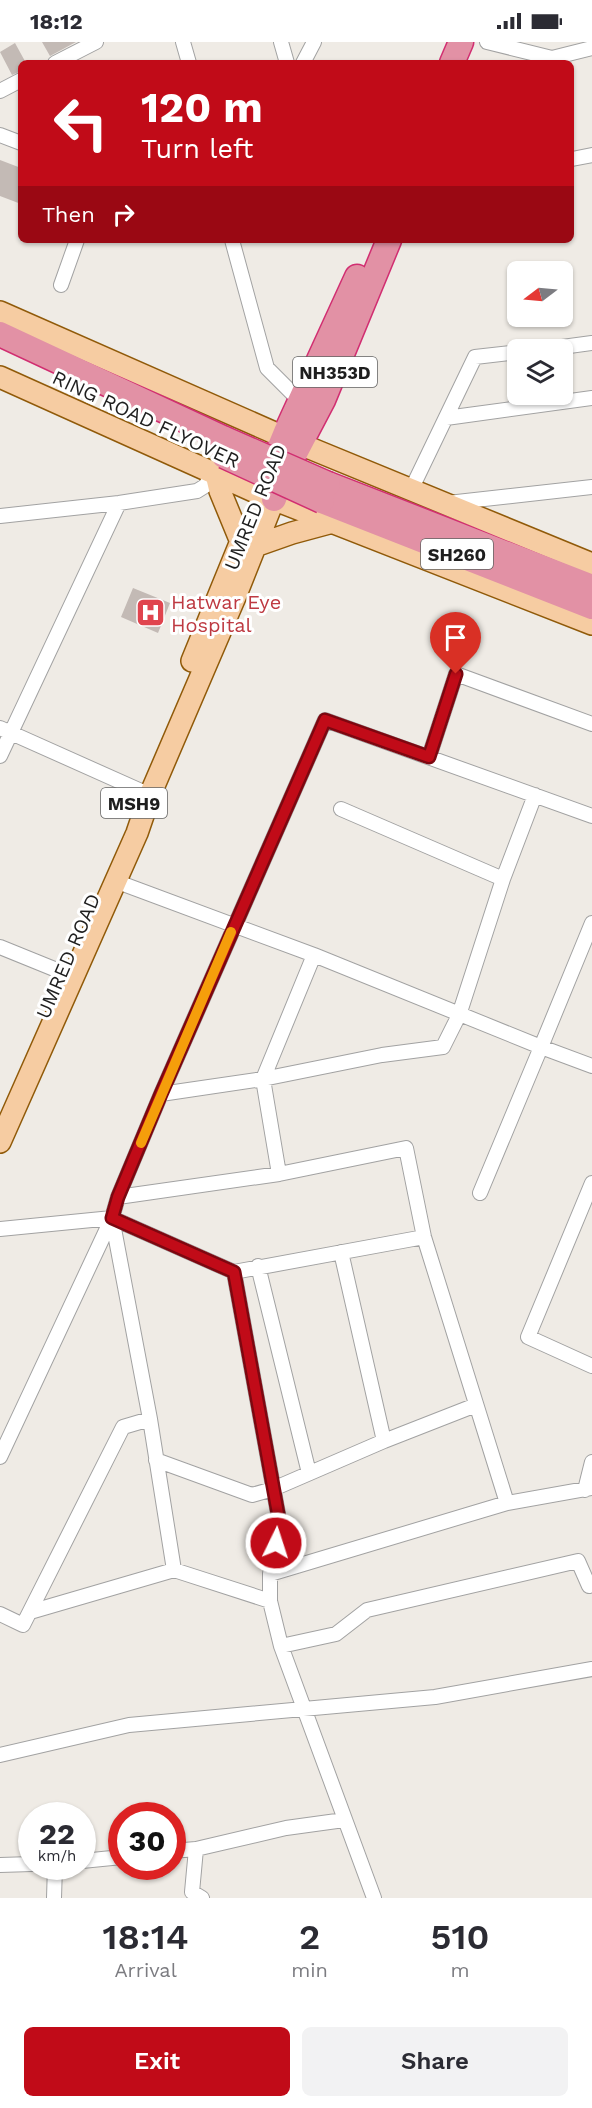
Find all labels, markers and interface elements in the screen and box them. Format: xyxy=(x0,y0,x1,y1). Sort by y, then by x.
text: 18:12 xyxy=(30,9,83,34)
text: 120 m xyxy=(141,83,263,132)
icon: left xyxy=(42,84,120,162)
text: Turn left xyxy=(141,133,253,165)
icon: right xyxy=(107,198,140,231)
text: Then xyxy=(42,202,95,227)
north arrow xyxy=(507,261,573,327)
map controls xyxy=(507,261,573,405)
button: layers xyxy=(507,339,573,405)
road number: NH353D xyxy=(293,357,377,387)
street label: RING ROAD FLYOVER xyxy=(49,365,243,473)
street label: UMRED ROAD xyxy=(219,440,291,574)
road number: SH260 xyxy=(421,539,493,569)
place label: Hatwar Eye Hospital xyxy=(171,590,281,637)
hospital icon: Hatwar Eye Hospital xyxy=(134,597,166,629)
pin xyxy=(430,612,481,674)
icon: arrive xyxy=(439,621,472,654)
road number: MSH9 xyxy=(101,788,167,818)
street label: UMRED ROAD xyxy=(31,890,105,1022)
position arrow xyxy=(244,1511,308,1575)
speed limit sign: 30 xyxy=(108,1802,186,1880)
text: 22 xyxy=(39,1816,75,1851)
text: km/h xyxy=(38,1847,76,1865)
text: 18:14 xyxy=(103,1916,189,1958)
text: 2 xyxy=(299,1916,320,1958)
text: 510 xyxy=(431,1916,489,1958)
text: Arrival xyxy=(114,1958,177,1982)
text: min xyxy=(291,1958,328,1982)
text: m xyxy=(450,1958,470,1982)
button: Exit xyxy=(24,2027,290,2096)
button: Share xyxy=(302,2027,568,2096)

